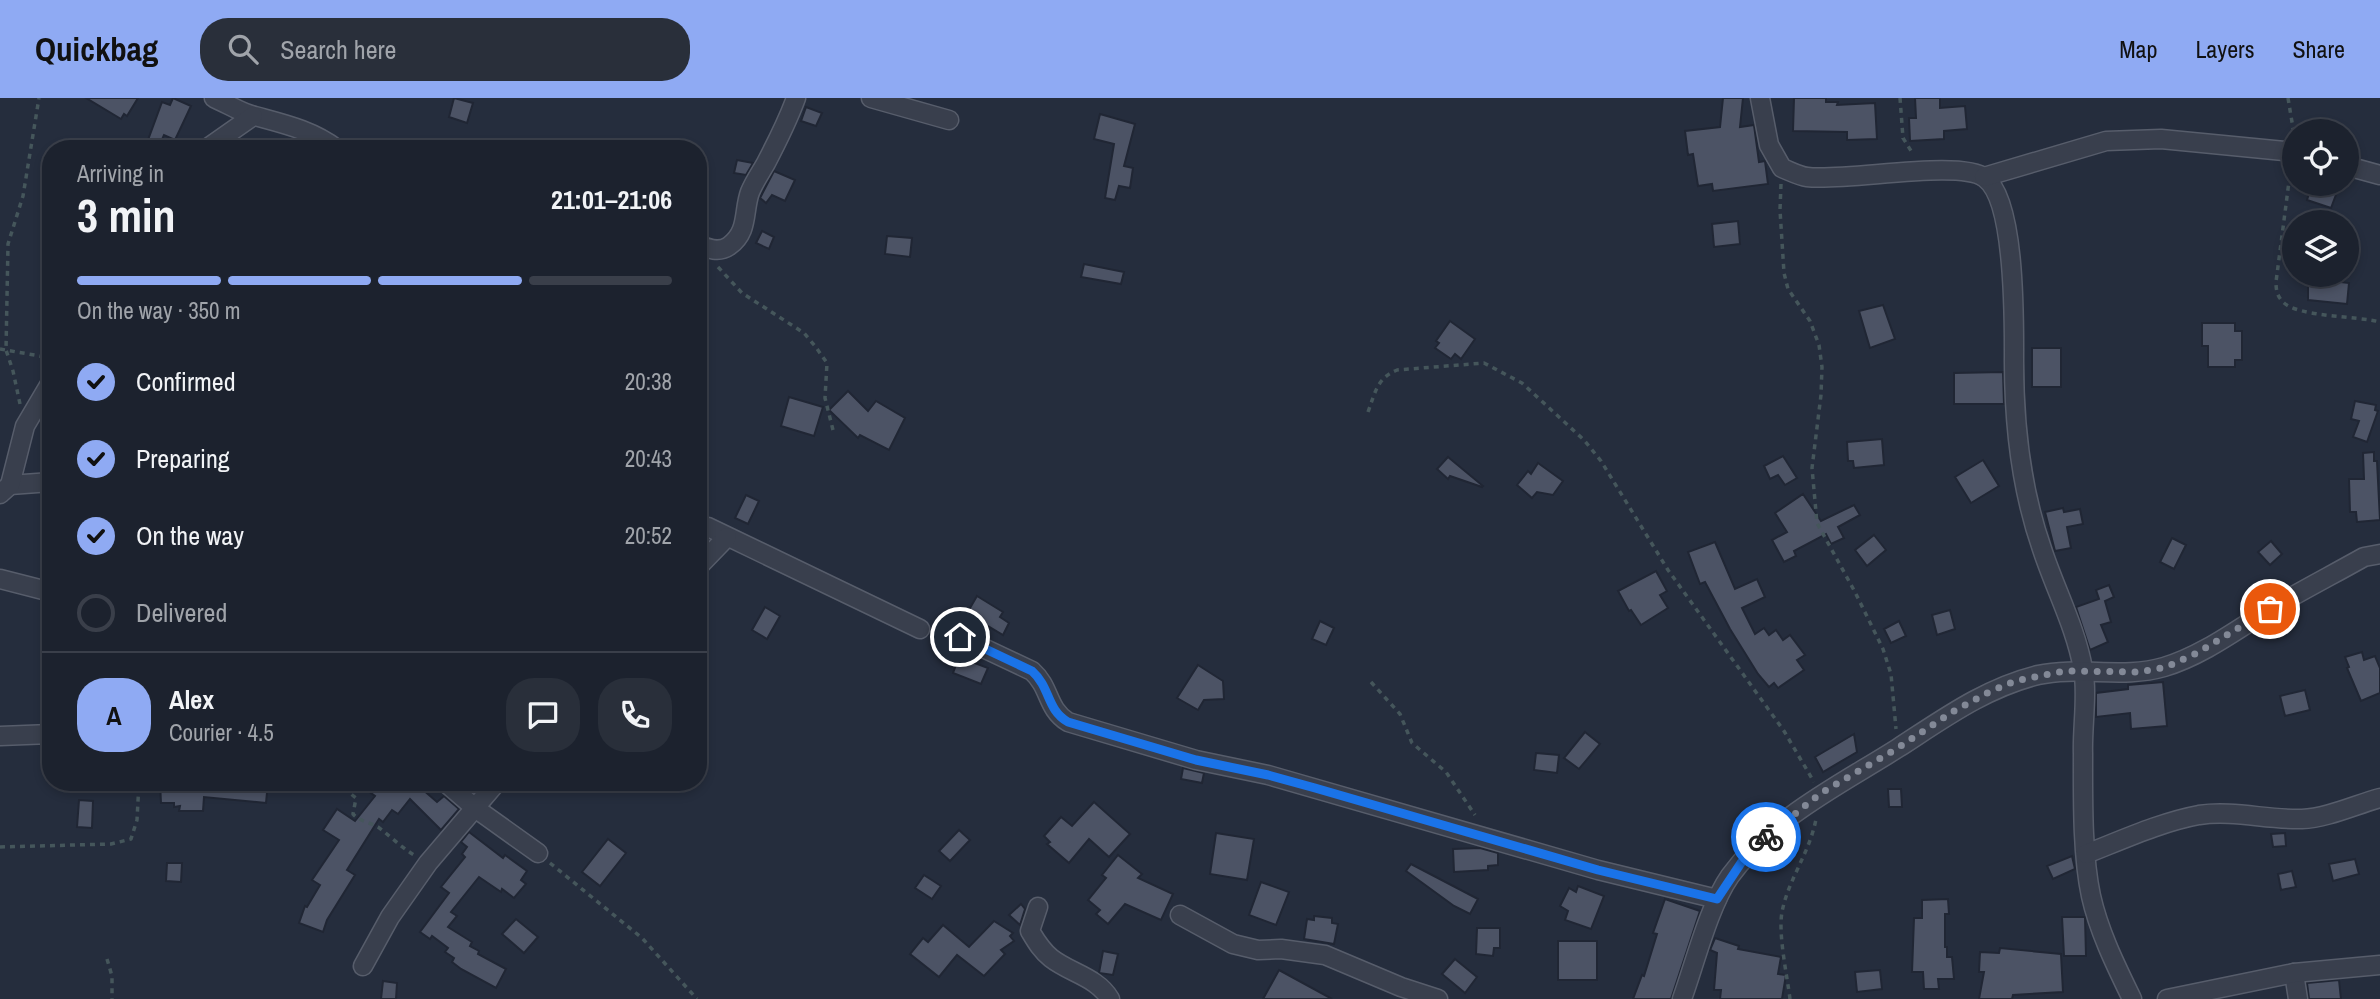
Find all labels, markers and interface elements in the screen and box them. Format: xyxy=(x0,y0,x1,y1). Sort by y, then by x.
search box xyxy=(200,18,690,81)
text: Quickbag xyxy=(35,27,158,71)
icon: search xyxy=(224,30,262,68)
text: Search here xyxy=(280,32,396,67)
text: Map xyxy=(2119,33,2157,65)
text: Layers xyxy=(2195,33,2254,65)
text: Share xyxy=(2292,33,2345,65)
map controls xyxy=(2282,119,2359,287)
button: locate xyxy=(2282,119,2359,196)
text: Arriving in xyxy=(77,158,164,189)
text: 21:01–21:06 xyxy=(551,182,672,217)
text: 3 min xyxy=(77,184,176,246)
button: layers xyxy=(2282,210,2359,287)
text: On the way · 350 m xyxy=(77,295,241,326)
icon: check xyxy=(77,363,115,401)
text: Confirmed xyxy=(136,364,236,399)
text: 20:38 xyxy=(625,366,672,397)
icon: check xyxy=(77,440,115,478)
text: Preparing xyxy=(136,441,230,476)
text: 20:43 xyxy=(625,443,672,474)
icon: check xyxy=(77,517,115,555)
text: On the way xyxy=(136,518,244,553)
text: 20:52 xyxy=(625,520,672,551)
pin xyxy=(2240,579,2300,639)
icon: bag xyxy=(2251,590,2289,628)
text: Delivered xyxy=(136,595,227,630)
pin xyxy=(930,607,990,667)
icon: home xyxy=(941,618,979,656)
button: chat xyxy=(506,678,580,752)
button: phone xyxy=(598,678,672,752)
text: Alex xyxy=(169,682,214,717)
text: A xyxy=(106,698,122,733)
text: Courier · 4.5 xyxy=(169,717,274,748)
courier xyxy=(1731,802,1801,872)
icon: bike xyxy=(1747,818,1785,856)

